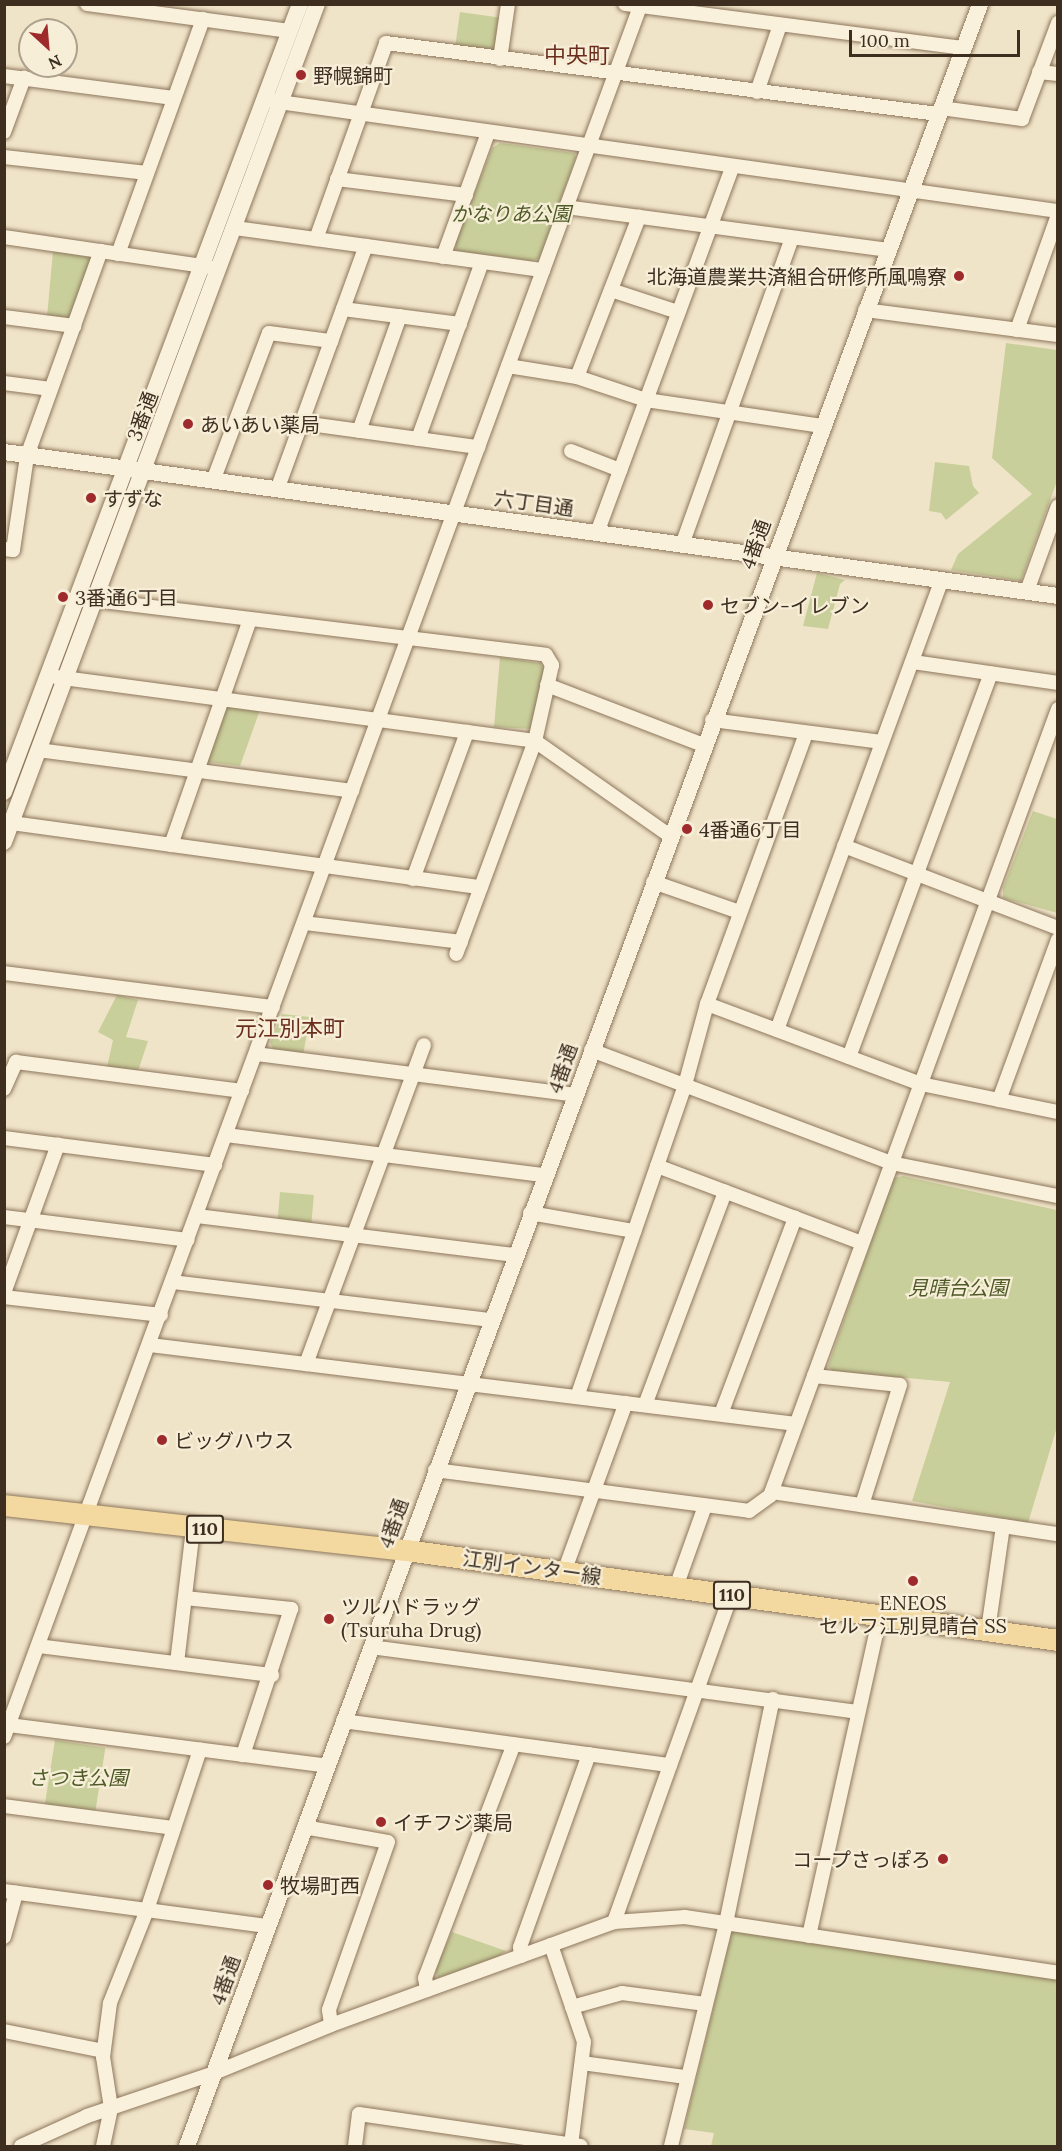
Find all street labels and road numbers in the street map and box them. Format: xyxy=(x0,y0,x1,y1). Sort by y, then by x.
street label: 3番通 xyxy=(122,388,162,444)
street label: 六丁目通 xyxy=(493,486,575,520)
street label: 4番通 xyxy=(735,516,775,572)
street label: 4番通 xyxy=(542,1040,582,1096)
street label: 4番通 xyxy=(373,1495,413,1551)
road number: 110 xyxy=(186,1514,224,1544)
street label: 江別インター線 xyxy=(461,1545,603,1589)
road number: 110 xyxy=(712,1580,752,1610)
street label: 4番通 xyxy=(205,1952,245,2008)

